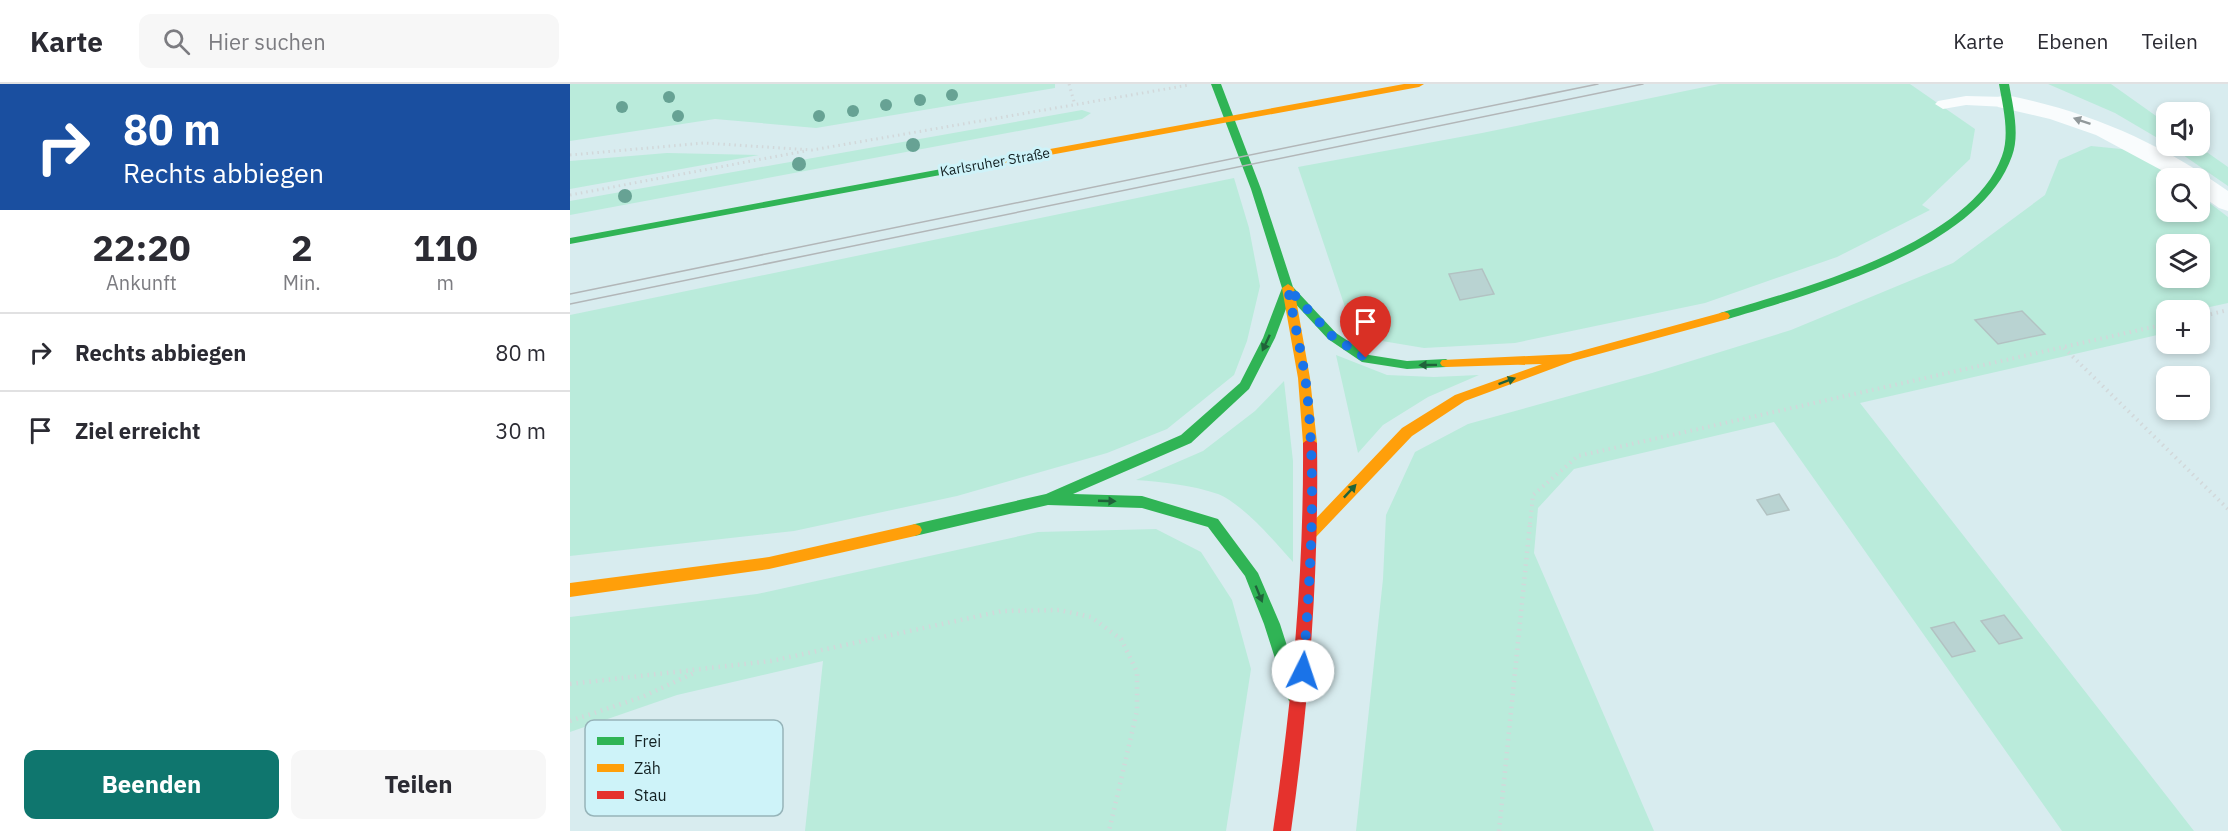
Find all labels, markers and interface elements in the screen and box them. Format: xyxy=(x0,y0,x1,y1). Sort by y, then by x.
search box xyxy=(139,14,559,68)
text: Karte xyxy=(30,23,103,60)
icon: search xyxy=(160,25,193,58)
text: Hier suchen xyxy=(208,27,326,56)
text: Karte xyxy=(1953,27,2004,55)
text: Ebenen xyxy=(2037,27,2108,55)
text: Teilen xyxy=(2141,27,2198,55)
text: 80 m xyxy=(123,102,221,157)
map controls xyxy=(2156,102,2210,420)
button: sound xyxy=(2156,102,2210,156)
icon: right xyxy=(24,108,102,186)
one-way arrow xyxy=(2072,115,2090,125)
street label: Karlsruher Straße xyxy=(939,143,1052,181)
text: Rechts abbiegen xyxy=(123,155,324,190)
button: search xyxy=(2156,168,2210,222)
text: 22:20 xyxy=(92,224,190,271)
text: 2 xyxy=(291,224,313,271)
text: 110 xyxy=(413,224,478,271)
button: layers xyxy=(2156,234,2210,288)
text: Ankunft xyxy=(106,269,177,296)
text: Min. xyxy=(283,269,321,296)
text: m xyxy=(437,269,454,296)
pin xyxy=(1340,296,1391,358)
button: + xyxy=(2156,300,2210,354)
icon: arrive xyxy=(1349,305,1382,338)
one-way arrow xyxy=(1262,334,1271,351)
icon: right xyxy=(24,336,57,369)
text: Rechts abbiegen xyxy=(75,338,246,367)
text: 80 m xyxy=(495,338,546,367)
one-way arrow xyxy=(1418,360,1437,370)
button: − xyxy=(2156,366,2210,420)
one-way arrow xyxy=(1498,375,1516,385)
icon: arrive xyxy=(24,414,57,447)
text: Ziel erreicht xyxy=(75,416,200,445)
text: 30 m xyxy=(495,416,546,445)
one-way arrow xyxy=(1343,485,1357,499)
one-way arrow xyxy=(1097,496,1116,505)
one-way arrow xyxy=(1255,585,1264,603)
position arrow xyxy=(1271,639,1335,703)
legend xyxy=(585,720,783,816)
text: Frei xyxy=(634,731,661,751)
button: Beenden xyxy=(24,750,279,819)
button: Teilen xyxy=(291,750,546,819)
text: Zäh xyxy=(634,758,661,778)
text: Stau xyxy=(634,785,667,805)

